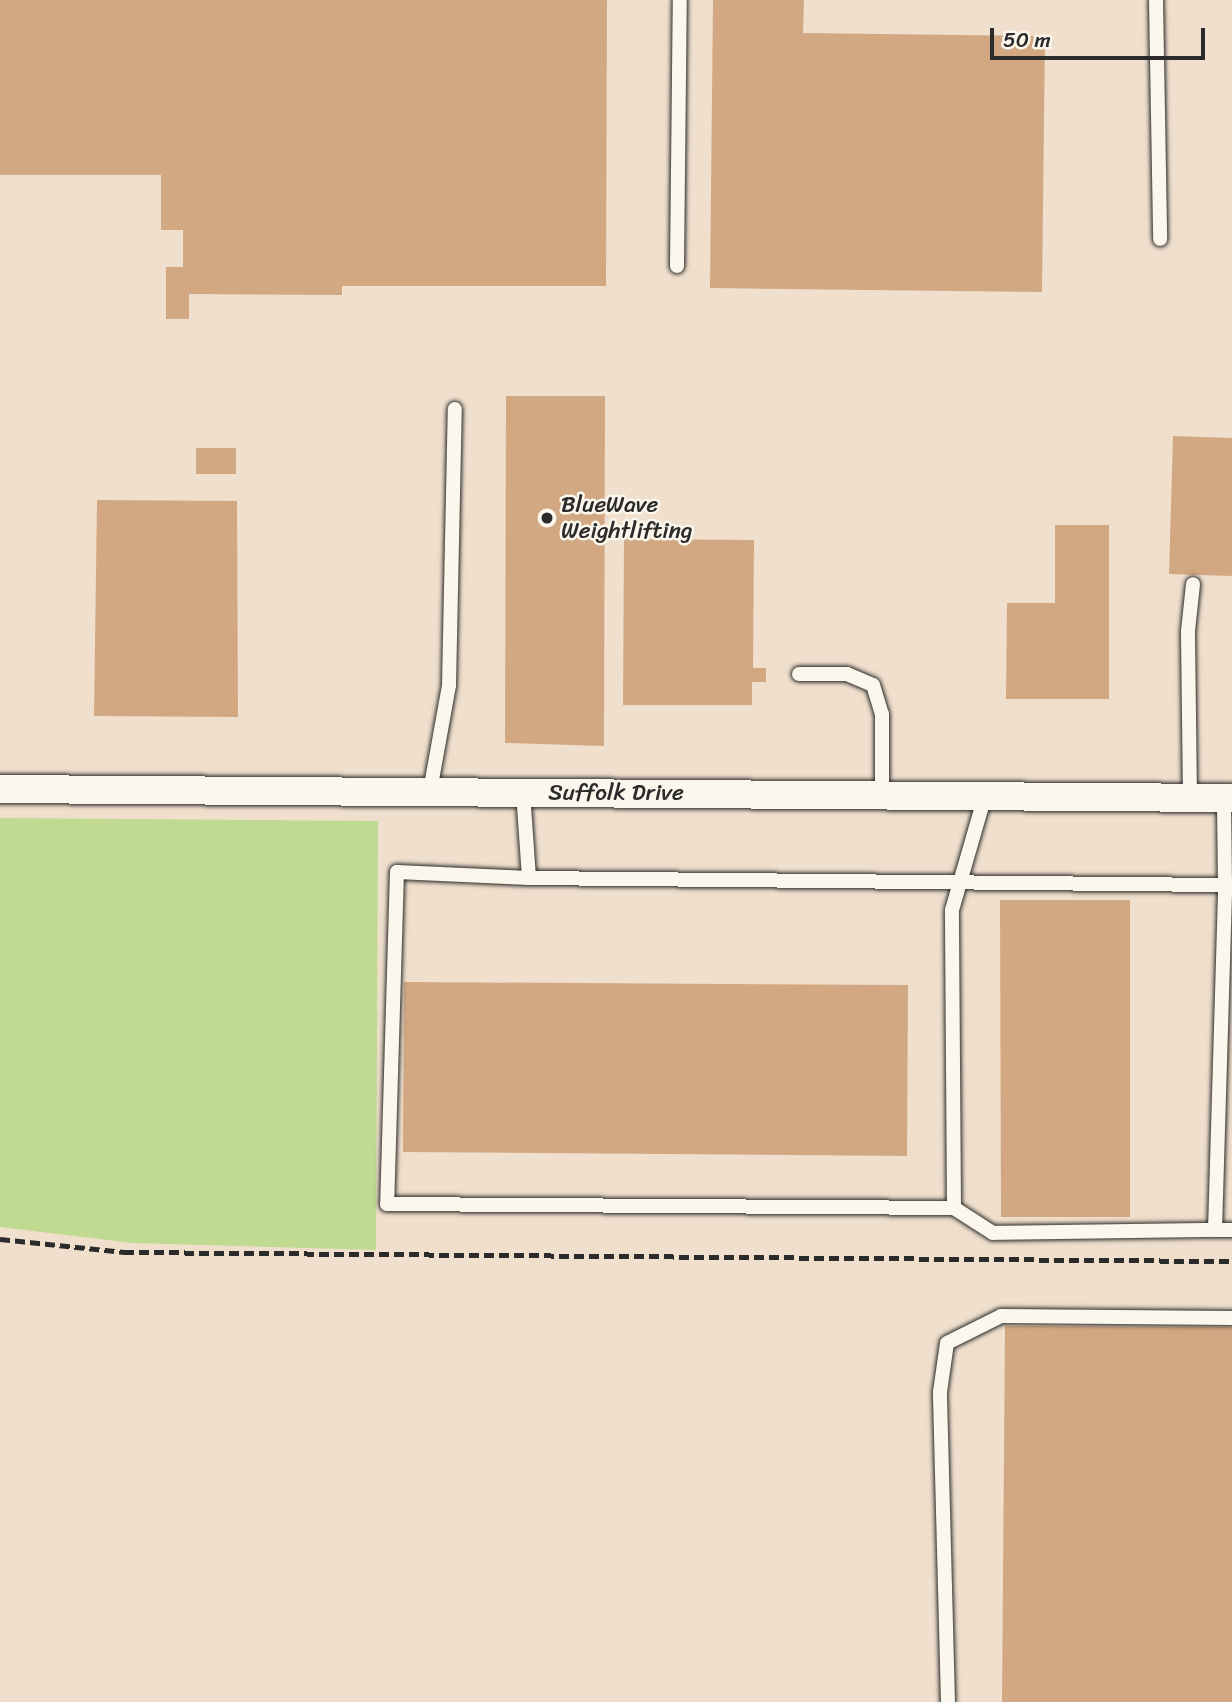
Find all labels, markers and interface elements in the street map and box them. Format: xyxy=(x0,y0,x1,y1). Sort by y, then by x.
scale bar xyxy=(994,14,1209,58)
text: 50 m xyxy=(1003,21,1051,59)
place label: BlueWave Weightlifting xyxy=(561,491,692,545)
marker: BlueWave Weightlifting xyxy=(539,510,555,526)
street label: Suffolk Drive xyxy=(548,779,684,807)

